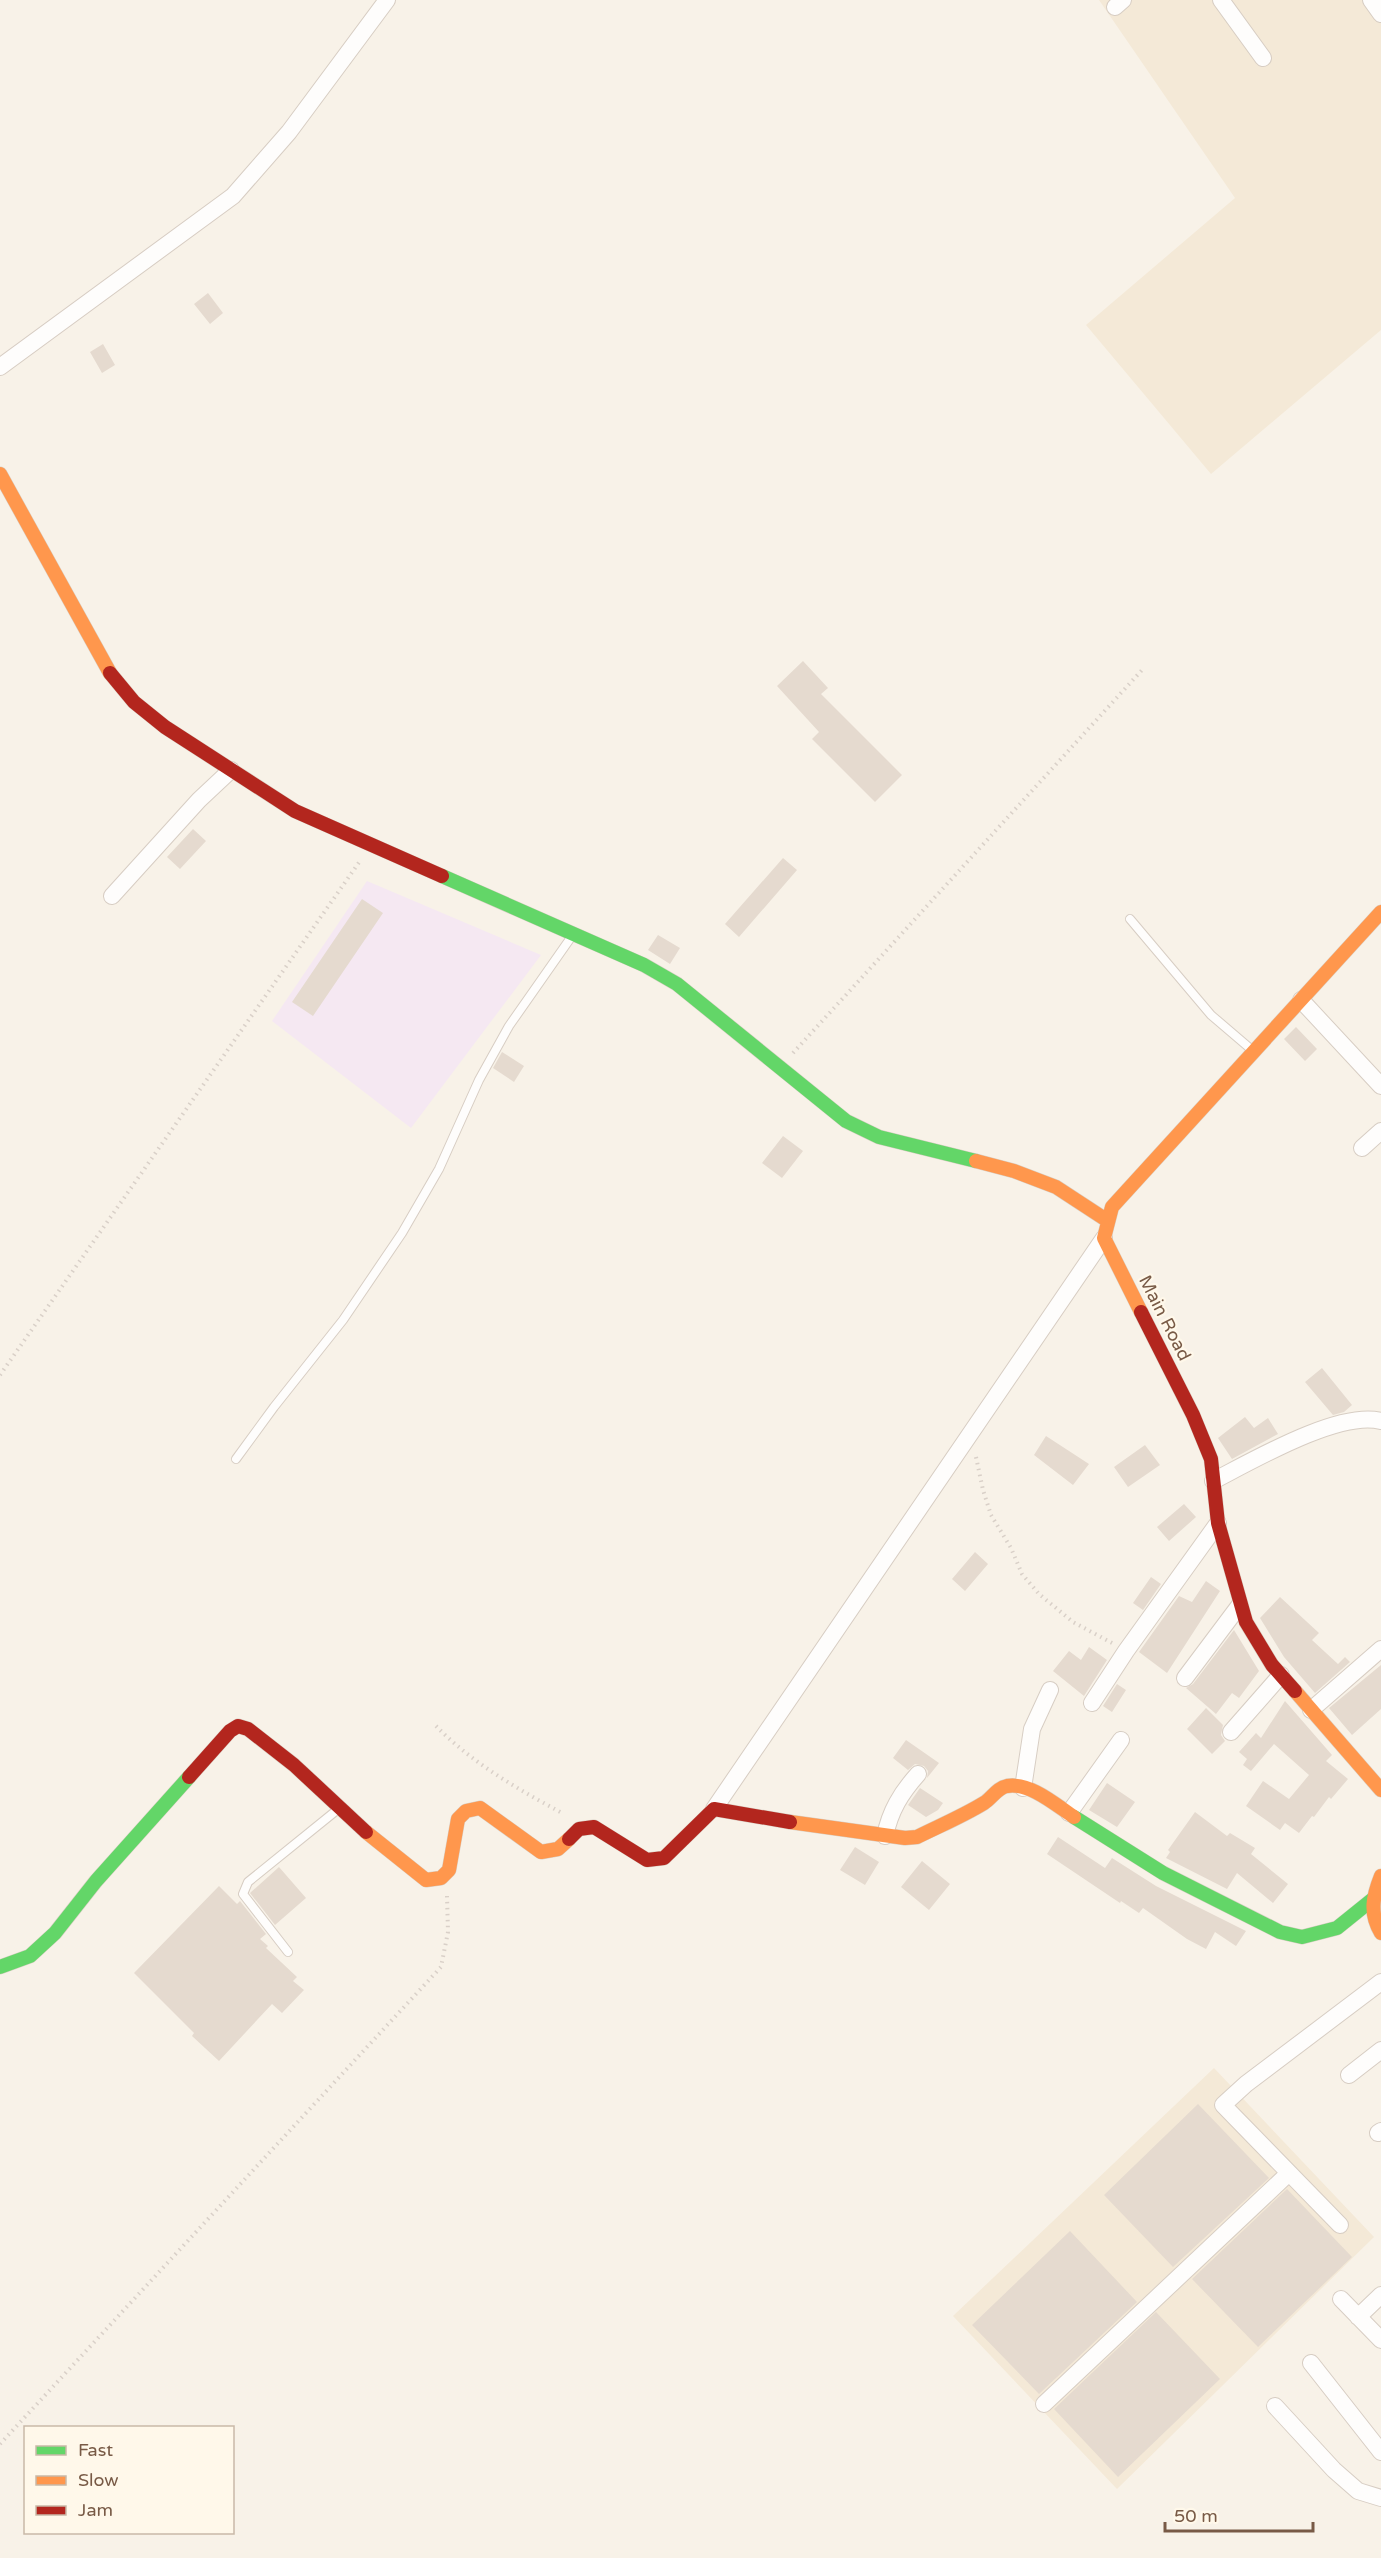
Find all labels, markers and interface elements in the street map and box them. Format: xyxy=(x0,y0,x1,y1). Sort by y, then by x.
street label: Main Road xyxy=(1134,1272,1196,1364)
legend xyxy=(24,2426,234,2534)
text: Fast xyxy=(78,2439,113,2461)
text: Slow xyxy=(78,2469,119,2491)
scale bar xyxy=(1165,2495,1314,2533)
text: Jam xyxy=(78,2499,113,2521)
text: 50 m xyxy=(1174,2505,1218,2527)

